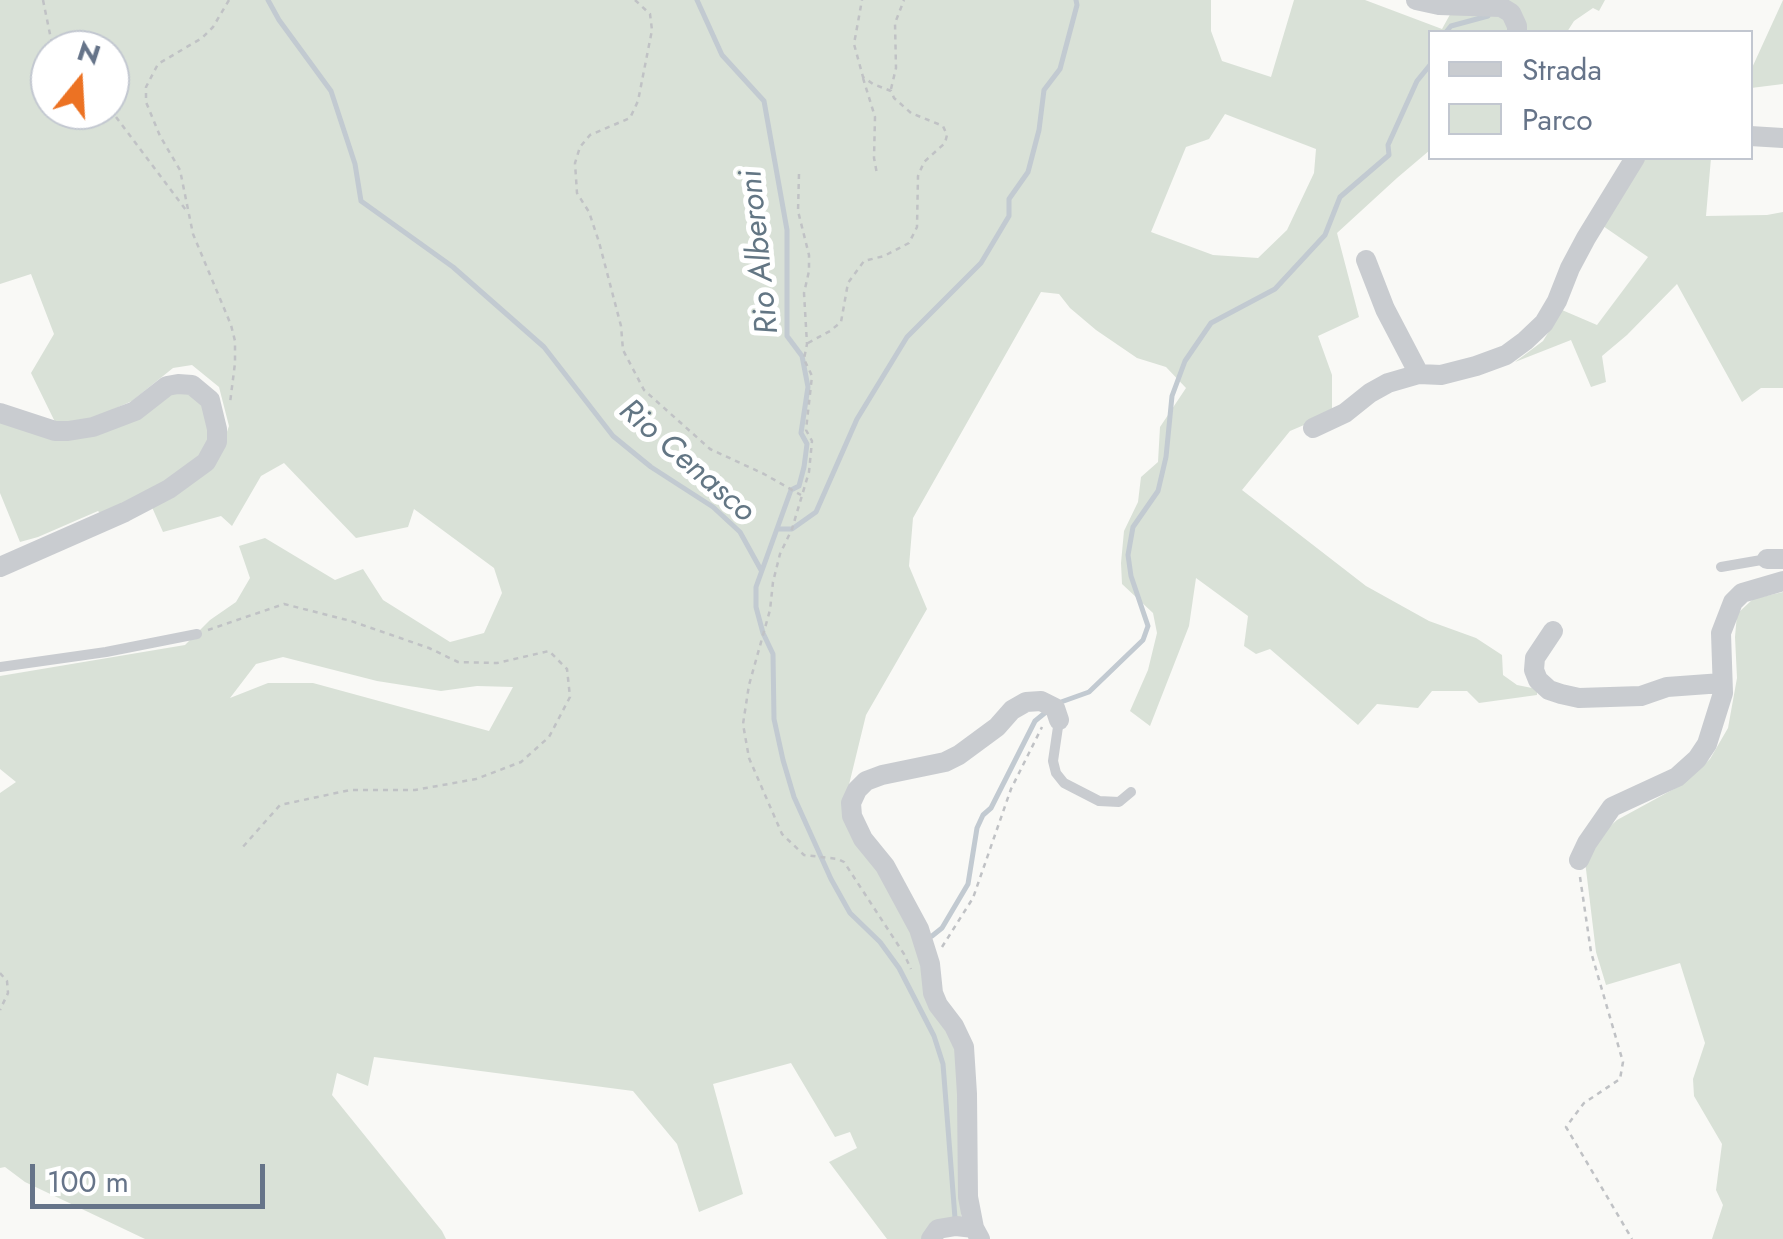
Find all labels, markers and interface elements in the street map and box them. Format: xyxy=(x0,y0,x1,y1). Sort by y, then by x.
north arrow xyxy=(30,30,130,130)
text: N xyxy=(72,30,106,76)
legend xyxy=(1428,30,1753,160)
text: Strada xyxy=(1522,48,1602,91)
text: Parco xyxy=(1522,98,1593,141)
water label: Rio Alberoni xyxy=(733,168,789,336)
water label: Rio Cenasco xyxy=(610,393,762,531)
scale bar xyxy=(35,1144,270,1206)
text: 100 m xyxy=(47,1160,129,1203)

